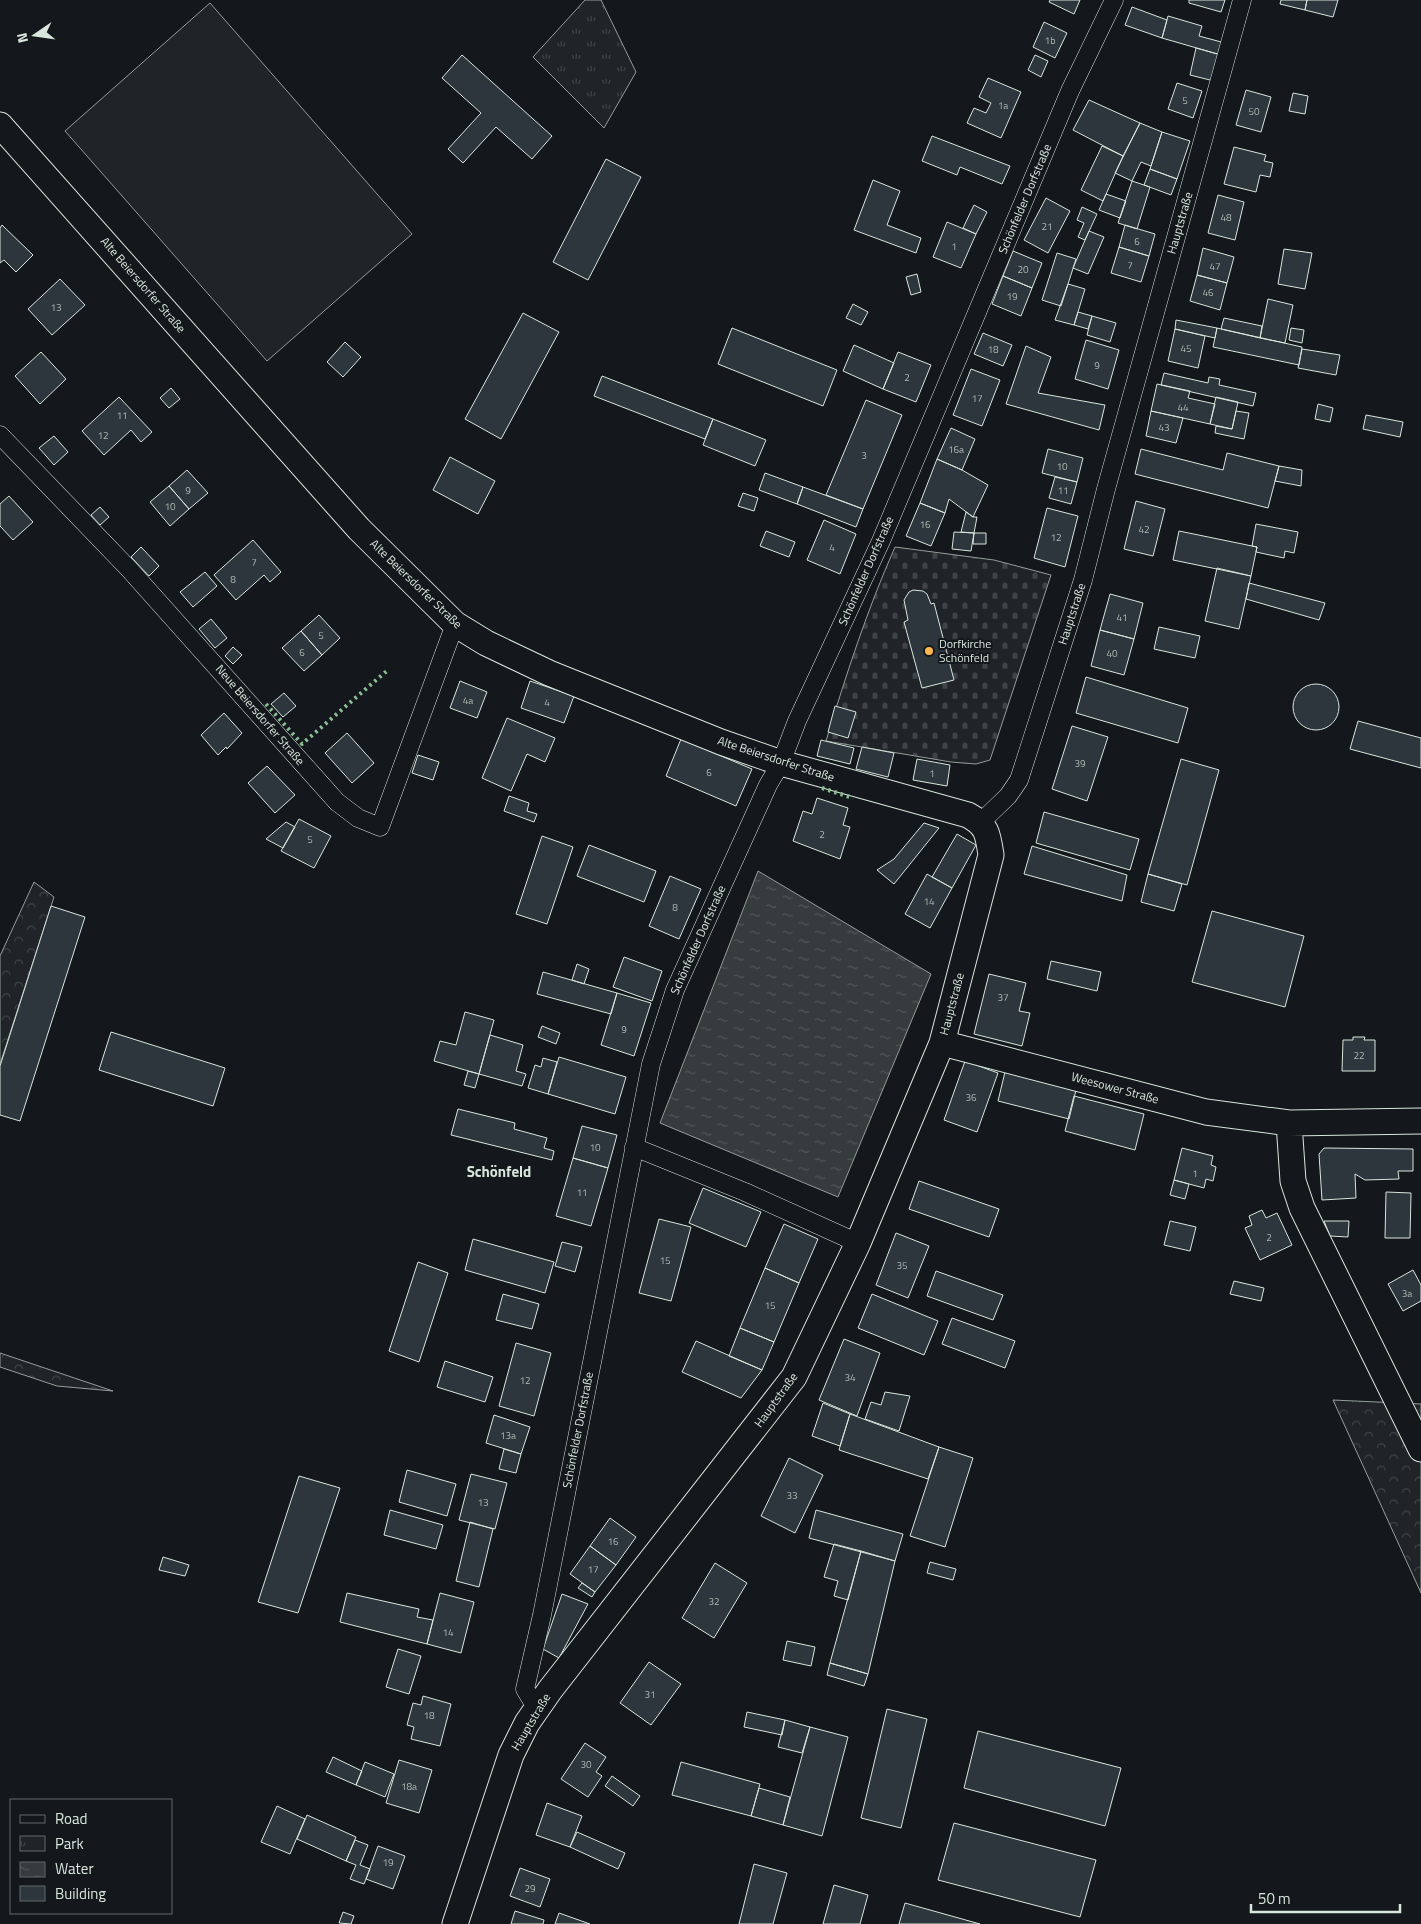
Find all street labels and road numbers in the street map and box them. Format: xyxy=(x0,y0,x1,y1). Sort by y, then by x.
street label: Schönfelder Dorfstraße xyxy=(993,141,1056,257)
street label: Hauptstraße xyxy=(1162,190,1197,256)
street label: Alte Beiersdorfer Straße xyxy=(96,232,191,337)
street label: Schönfelder Dorfstraße xyxy=(833,513,898,629)
street label: Alte Beiersdorfer Straße xyxy=(366,534,467,633)
street label: Hauptstraße xyxy=(1053,581,1090,647)
street label: Neue Beiersdorfer Straße xyxy=(211,660,310,769)
street label: Alte Beiersdorfer Straße xyxy=(715,731,837,786)
street label: Schönfelder Dorfstraße xyxy=(665,882,730,998)
street label: Hauptstraße xyxy=(934,971,969,1037)
street label: Weesower Straße xyxy=(1069,1067,1161,1108)
street label: Hauptstraße xyxy=(749,1368,802,1431)
street label: Schönfelder Dorfstraße xyxy=(557,1370,598,1490)
street label: Hauptstraße xyxy=(506,1689,555,1754)

